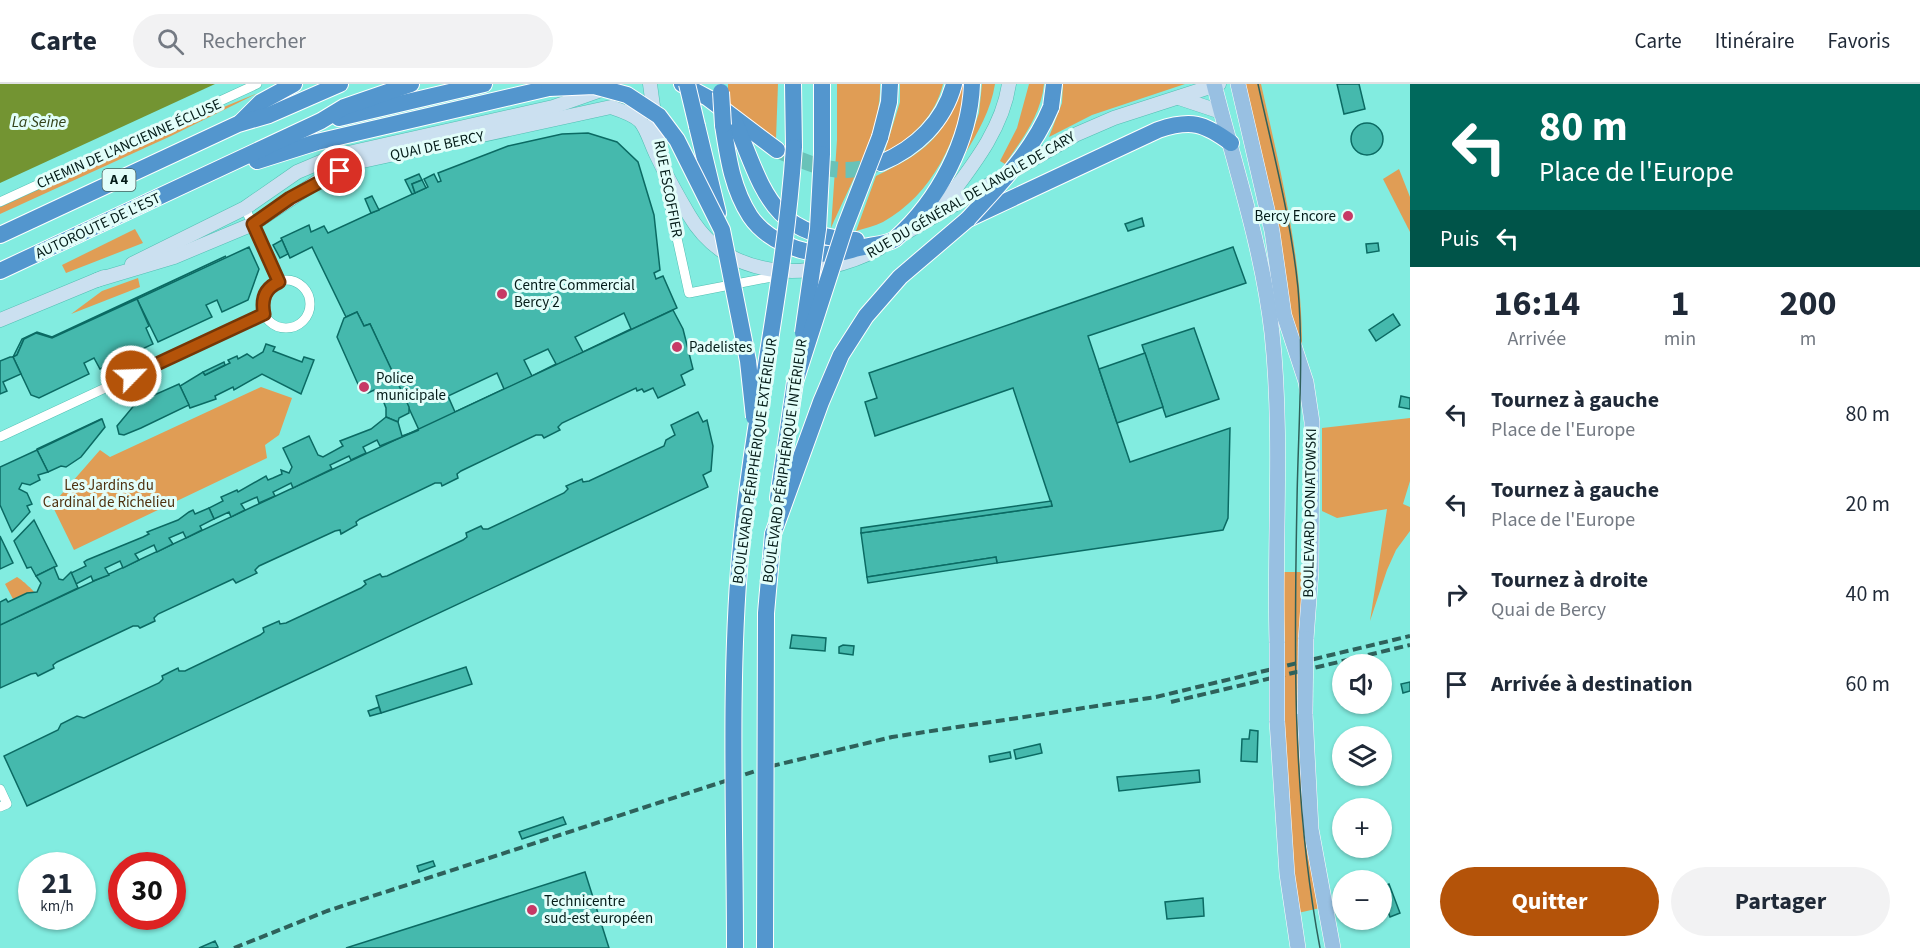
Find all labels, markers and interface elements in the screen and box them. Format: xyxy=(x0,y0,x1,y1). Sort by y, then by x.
search box xyxy=(133,14,553,68)
text: Carte xyxy=(30,21,97,61)
icon: search xyxy=(154,25,187,58)
text: Rechercher xyxy=(202,25,306,57)
text: Carte xyxy=(1635,26,1682,56)
text: Itinéraire xyxy=(1715,26,1794,56)
text: Favoris xyxy=(1827,26,1890,56)
street label: CHEMIN DE L'ANCIENNE ÉCLUSE xyxy=(33,94,225,194)
text: 80 m xyxy=(1539,97,1628,157)
icon: left xyxy=(1440,108,1518,186)
water label: La Seine xyxy=(12,111,67,133)
street label: QUAI DE BERCY xyxy=(388,126,487,166)
street label: RUE DU GÉNÉRAL DE LANGLE DE CARY xyxy=(863,126,1080,264)
street label: RUE ESCOFFIER xyxy=(648,139,688,240)
pin xyxy=(314,145,365,196)
text: Place de l'Europe xyxy=(1539,153,1734,192)
icon: arrive xyxy=(323,154,356,187)
road number: A 4 xyxy=(102,169,136,191)
street label: AUTOROUTE DE L’EST xyxy=(32,188,164,264)
place label: Bercy Encore xyxy=(1254,206,1336,227)
marker: Bercy Encore xyxy=(1341,209,1355,223)
icon: left xyxy=(1491,222,1524,255)
text: Puis xyxy=(1440,223,1479,255)
place label: Centre Commercial Bercy 2 xyxy=(514,275,635,313)
text: 16:14 xyxy=(1493,278,1580,329)
text: 1 xyxy=(1670,278,1689,329)
text: 200 xyxy=(1780,278,1837,329)
marker: Centre Commercial Bercy 2 xyxy=(495,287,509,301)
text: Arrivée xyxy=(1507,325,1566,353)
text: min xyxy=(1664,325,1696,353)
text: m xyxy=(1800,325,1816,353)
street label: BOULEVARD PÉRIPHÉRIQUE EXTÉRIEUR xyxy=(727,336,783,585)
place label: Padelistes xyxy=(689,337,752,358)
street label: BOULEVARD PÉRIPHÉRIQUE INTÉRIEUR xyxy=(757,337,813,584)
marker: Padelistes xyxy=(670,340,684,354)
position arrow xyxy=(99,344,163,408)
place label: Police municipale xyxy=(376,368,446,406)
marker: Police municipale xyxy=(357,380,371,394)
text: Tournez à gauche xyxy=(1491,384,1659,416)
icon: left xyxy=(1440,398,1473,431)
text: 80 m xyxy=(1845,398,1890,430)
text: Place de l'Europe xyxy=(1491,416,1635,444)
street label: BOULEVARD PONIATOWSKI xyxy=(1298,428,1322,598)
text: Tournez à gauche xyxy=(1491,474,1659,506)
park label: Les Jardins du Cardinal de Richelieu xyxy=(43,475,175,513)
icon: left xyxy=(1440,488,1473,521)
text: 20 m xyxy=(1845,488,1890,520)
text: Place de l'Europe xyxy=(1491,506,1635,534)
text: Tournez à droite xyxy=(1491,564,1648,596)
icon: right xyxy=(1440,578,1473,611)
text: 40 m xyxy=(1845,578,1890,610)
text: Quai de Bercy xyxy=(1491,596,1606,624)
map controls xyxy=(1332,654,1392,930)
button: sound xyxy=(1332,654,1392,714)
icon: arrive xyxy=(1440,668,1473,701)
text: Arrivée à destination xyxy=(1491,668,1693,700)
text: 60 m xyxy=(1845,668,1890,700)
button: layers xyxy=(1332,726,1392,786)
button: + xyxy=(1332,798,1392,858)
speed limit sign: 30 xyxy=(108,852,186,930)
text: 21 xyxy=(41,862,73,905)
button: Quitter xyxy=(1440,867,1659,936)
button: Partager xyxy=(1671,867,1890,936)
button: − xyxy=(1332,870,1392,930)
place label: Technicentre sud-est européen xyxy=(544,891,653,929)
text: km/h xyxy=(40,896,74,917)
marker: Technicentre sud-est européen xyxy=(525,903,539,917)

